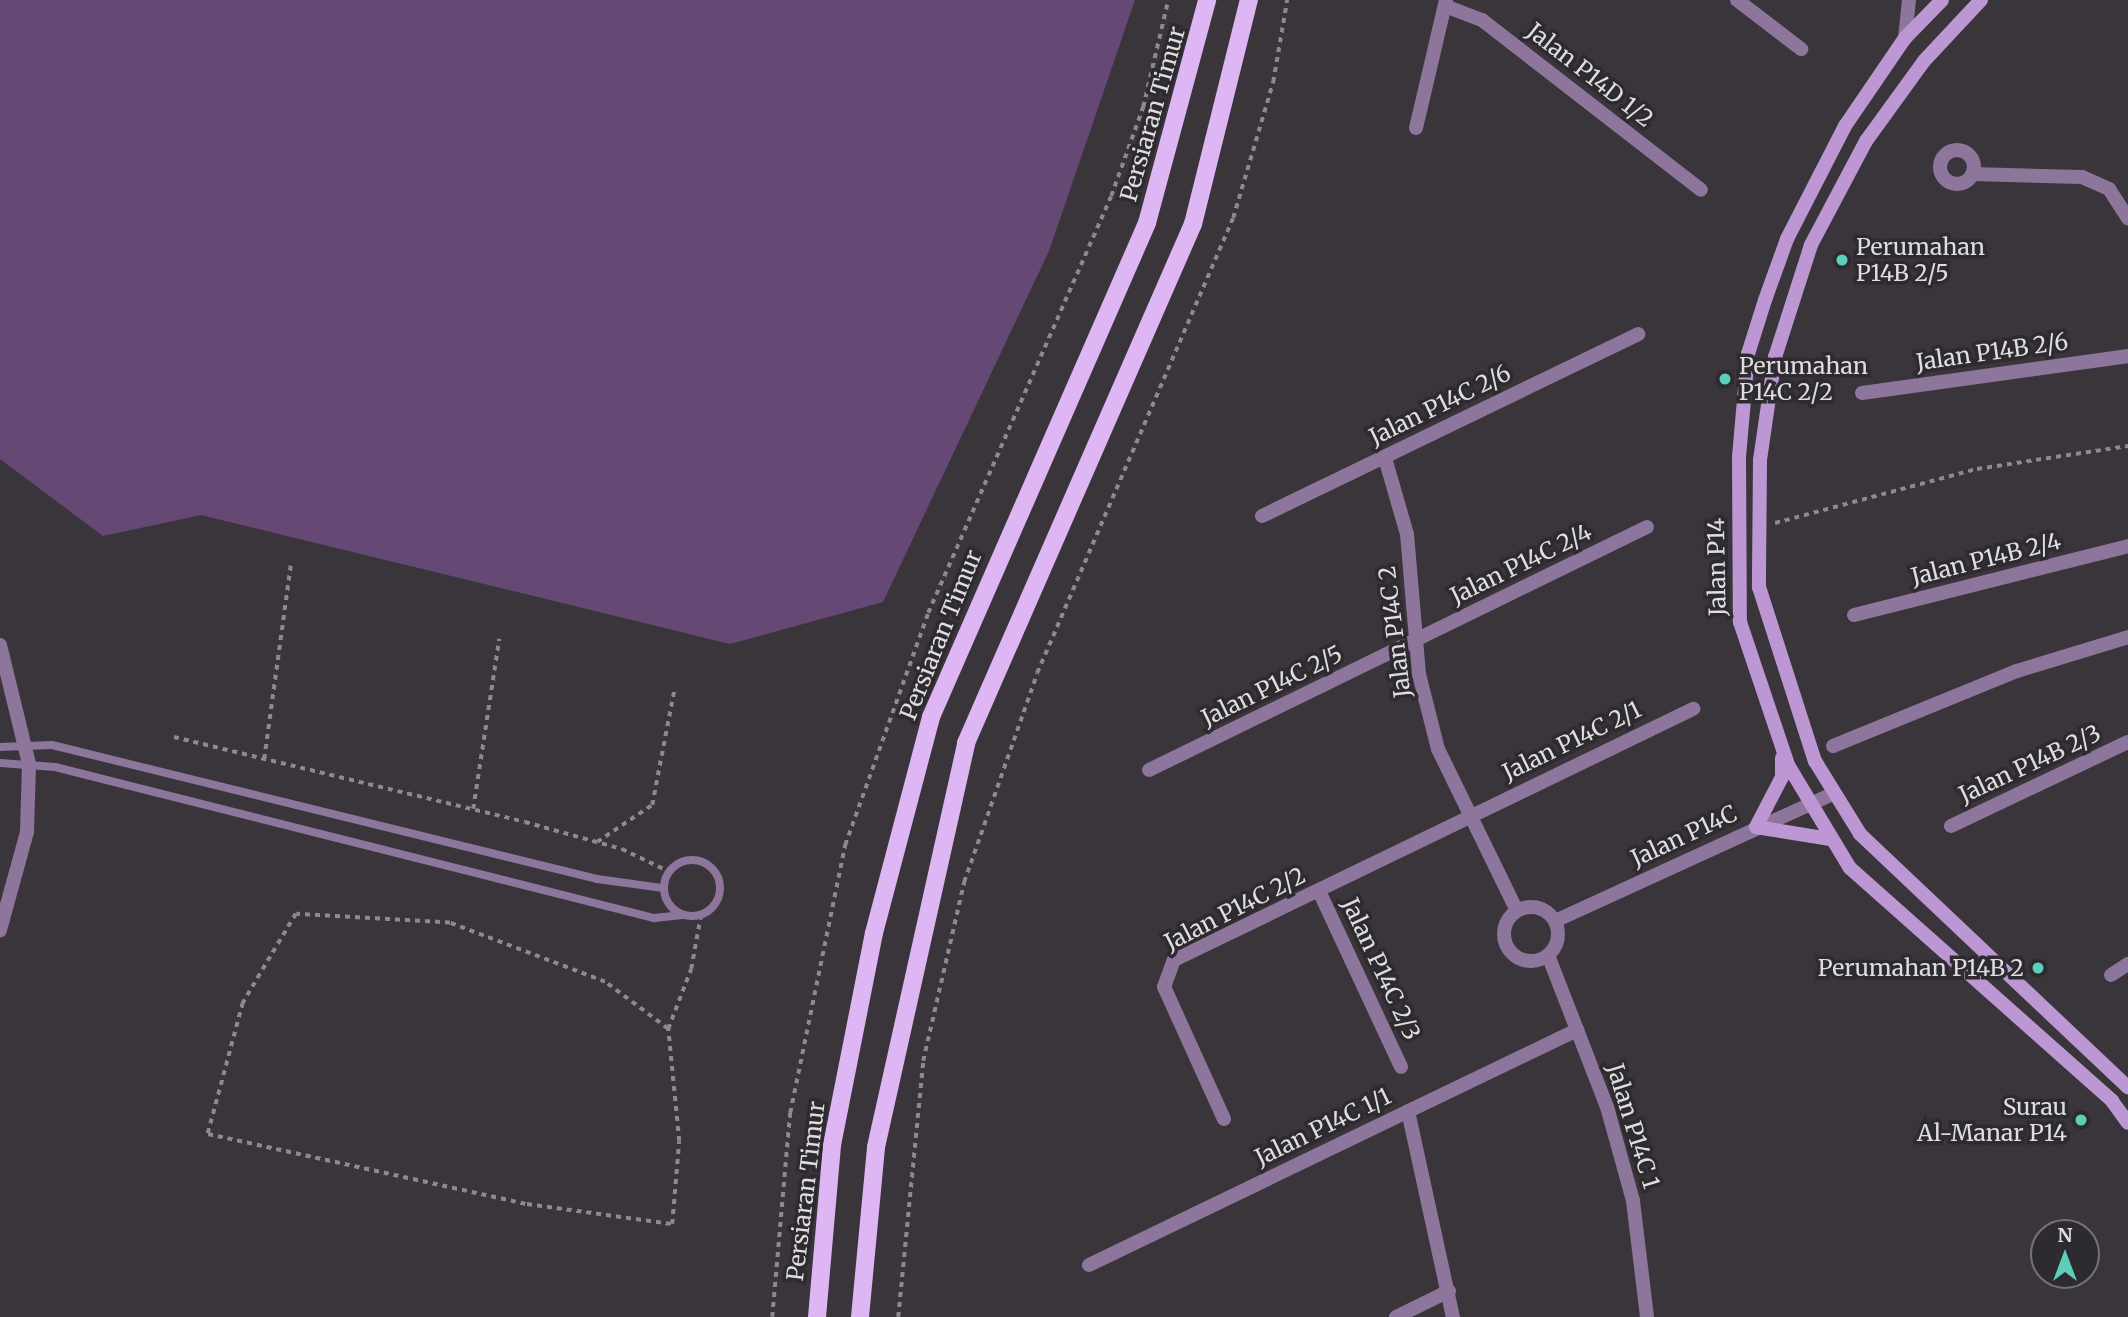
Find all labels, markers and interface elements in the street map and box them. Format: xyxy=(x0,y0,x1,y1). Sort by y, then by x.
street label: Jalan P14D 1/2 xyxy=(1521,17,1659,133)
street label: Persiaran Timur xyxy=(1115,23,1191,205)
place label: Perumahan P14B 2/5 xyxy=(1856,233,1985,287)
marker: Perumahan P14B 2/5 xyxy=(1834,252,1850,268)
street label: Jalan P14B 2/6 xyxy=(1914,328,2070,376)
place label: Perumahan P14C 2/2 xyxy=(1739,352,1868,406)
street label: Jalan P14C 2/6 xyxy=(1365,359,1515,451)
marker: Perumahan P14C 2/2 xyxy=(1717,371,1733,387)
street label: Jalan P14C 2/4 xyxy=(1446,518,1596,610)
street label: Jalan P14 xyxy=(1702,518,1732,616)
street label: Jalan P14B 2/4 xyxy=(1908,527,2064,591)
street label: Persiaran Timur xyxy=(894,546,988,724)
street label: Jalan P14C 2 xyxy=(1373,565,1417,699)
street label: Jalan P14C 2/5 xyxy=(1197,640,1347,732)
street label: Jalan P14C 2/1 xyxy=(1498,696,1646,786)
street label: Jalan P14B 2/3 xyxy=(1955,719,2105,809)
street label: Jalan P14C xyxy=(1627,800,1741,872)
street label: Jalan P14C 2/2 xyxy=(1160,862,1310,956)
street label: Jalan P14C 2/3 xyxy=(1336,894,1426,1044)
place label: Perumahan P14B 2 xyxy=(1818,954,2024,982)
marker: Perumahan P14B 2 xyxy=(2030,960,2046,976)
street label: Jalan P14C 1 xyxy=(1601,1060,1665,1192)
street label: Jalan P14C 1/1 xyxy=(1251,1082,1395,1172)
place label: Surau Al-Manar P14 xyxy=(1917,1093,2067,1147)
street label: Persiaran Timur xyxy=(781,1100,831,1282)
marker: Surau Al-Manar P14 xyxy=(2073,1112,2089,1128)
north arrow xyxy=(2030,1219,2100,1289)
text: N xyxy=(2057,1223,2073,1247)

